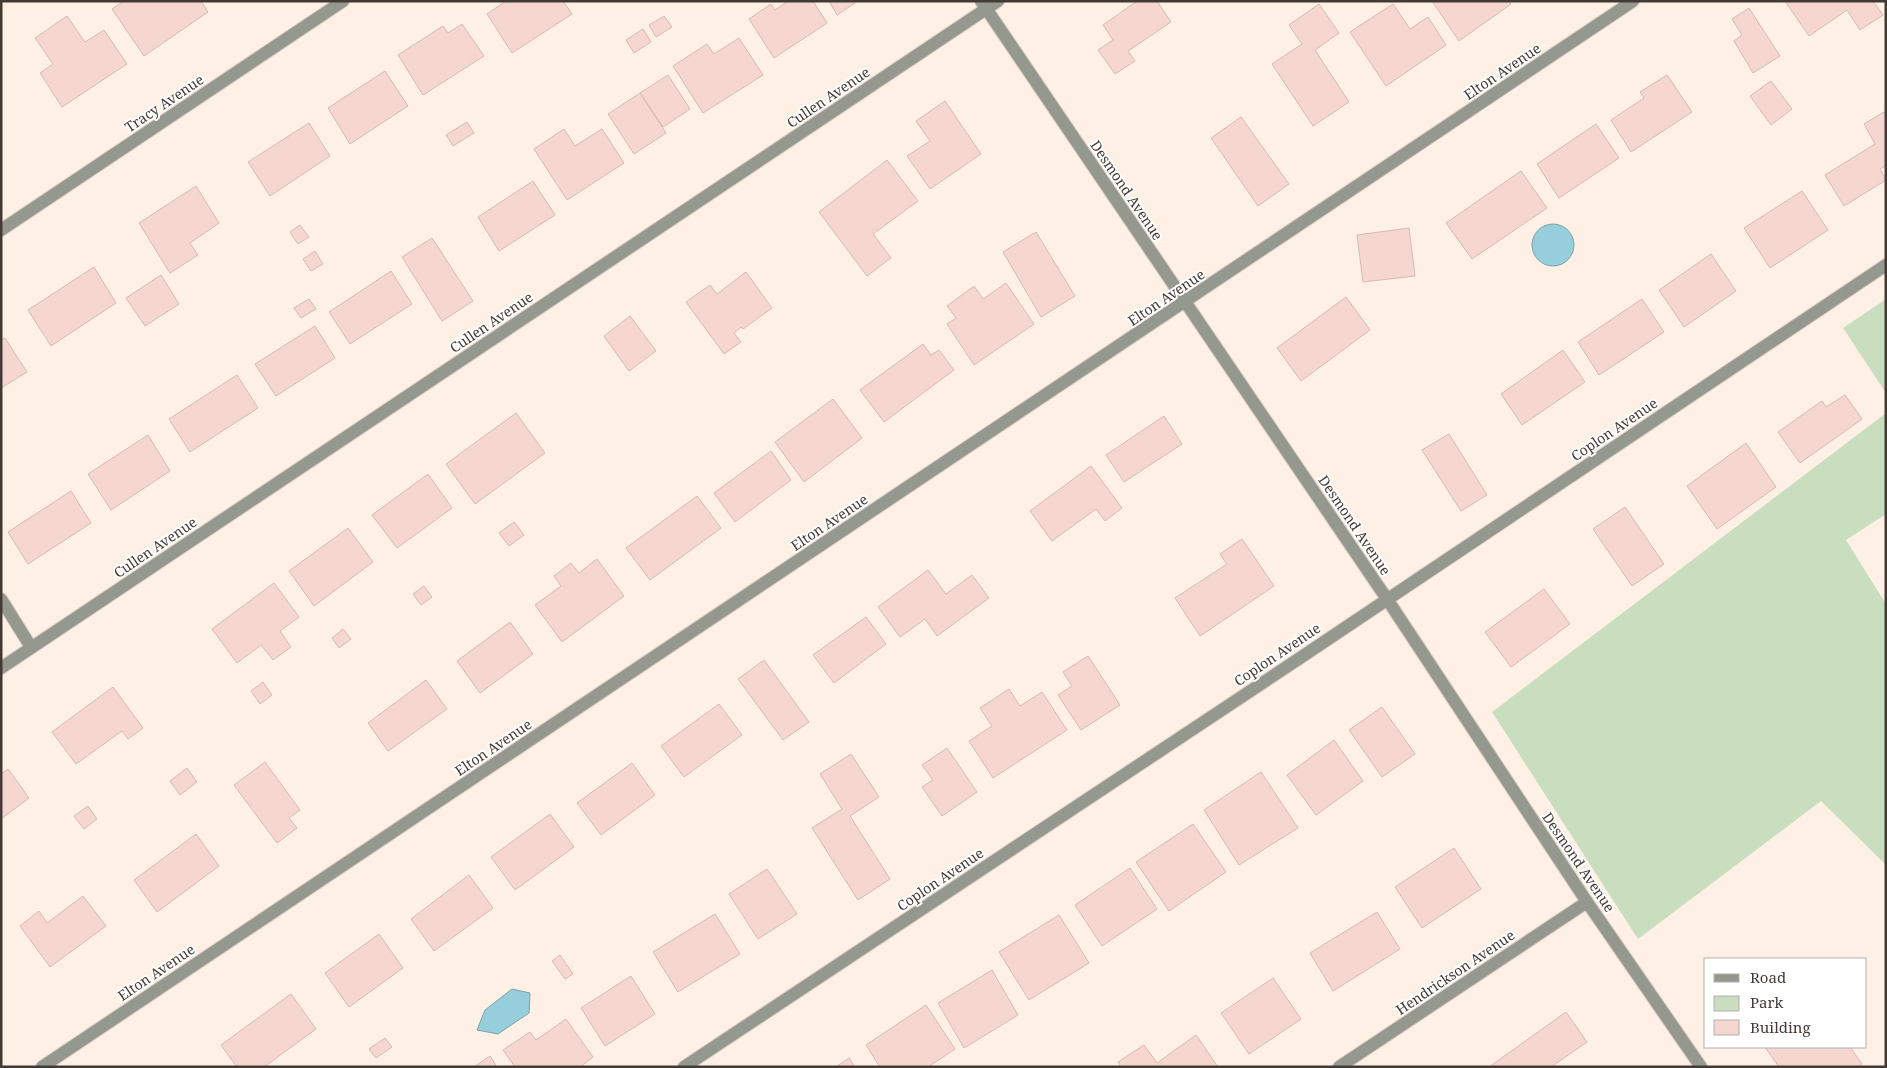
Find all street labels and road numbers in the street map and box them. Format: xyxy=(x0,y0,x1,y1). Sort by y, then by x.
street label: Elton Avenue xyxy=(1460,38,1544,104)
street label: Cullen Avenue xyxy=(783,62,873,132)
street label: Tracy Avenue xyxy=(121,70,207,136)
street label: Desmond Avenue xyxy=(1087,136,1167,244)
street label: Elton Avenue xyxy=(1124,264,1208,330)
street label: Cullen Avenue xyxy=(446,287,536,357)
street label: Coplon Avenue xyxy=(1567,393,1661,465)
street label: Desmond Avenue xyxy=(1315,471,1395,579)
street label: Elton Avenue xyxy=(787,489,871,555)
street label: Cullen Avenue xyxy=(110,512,200,582)
street label: Coplon Avenue xyxy=(1230,618,1324,690)
street label: Elton Avenue xyxy=(451,714,535,780)
street label: Desmond Avenue xyxy=(1539,808,1619,916)
street label: Coplon Avenue xyxy=(893,843,987,915)
street label: Hendrickson Avenue xyxy=(1392,925,1518,1019)
street label: Elton Avenue xyxy=(114,939,198,1005)

